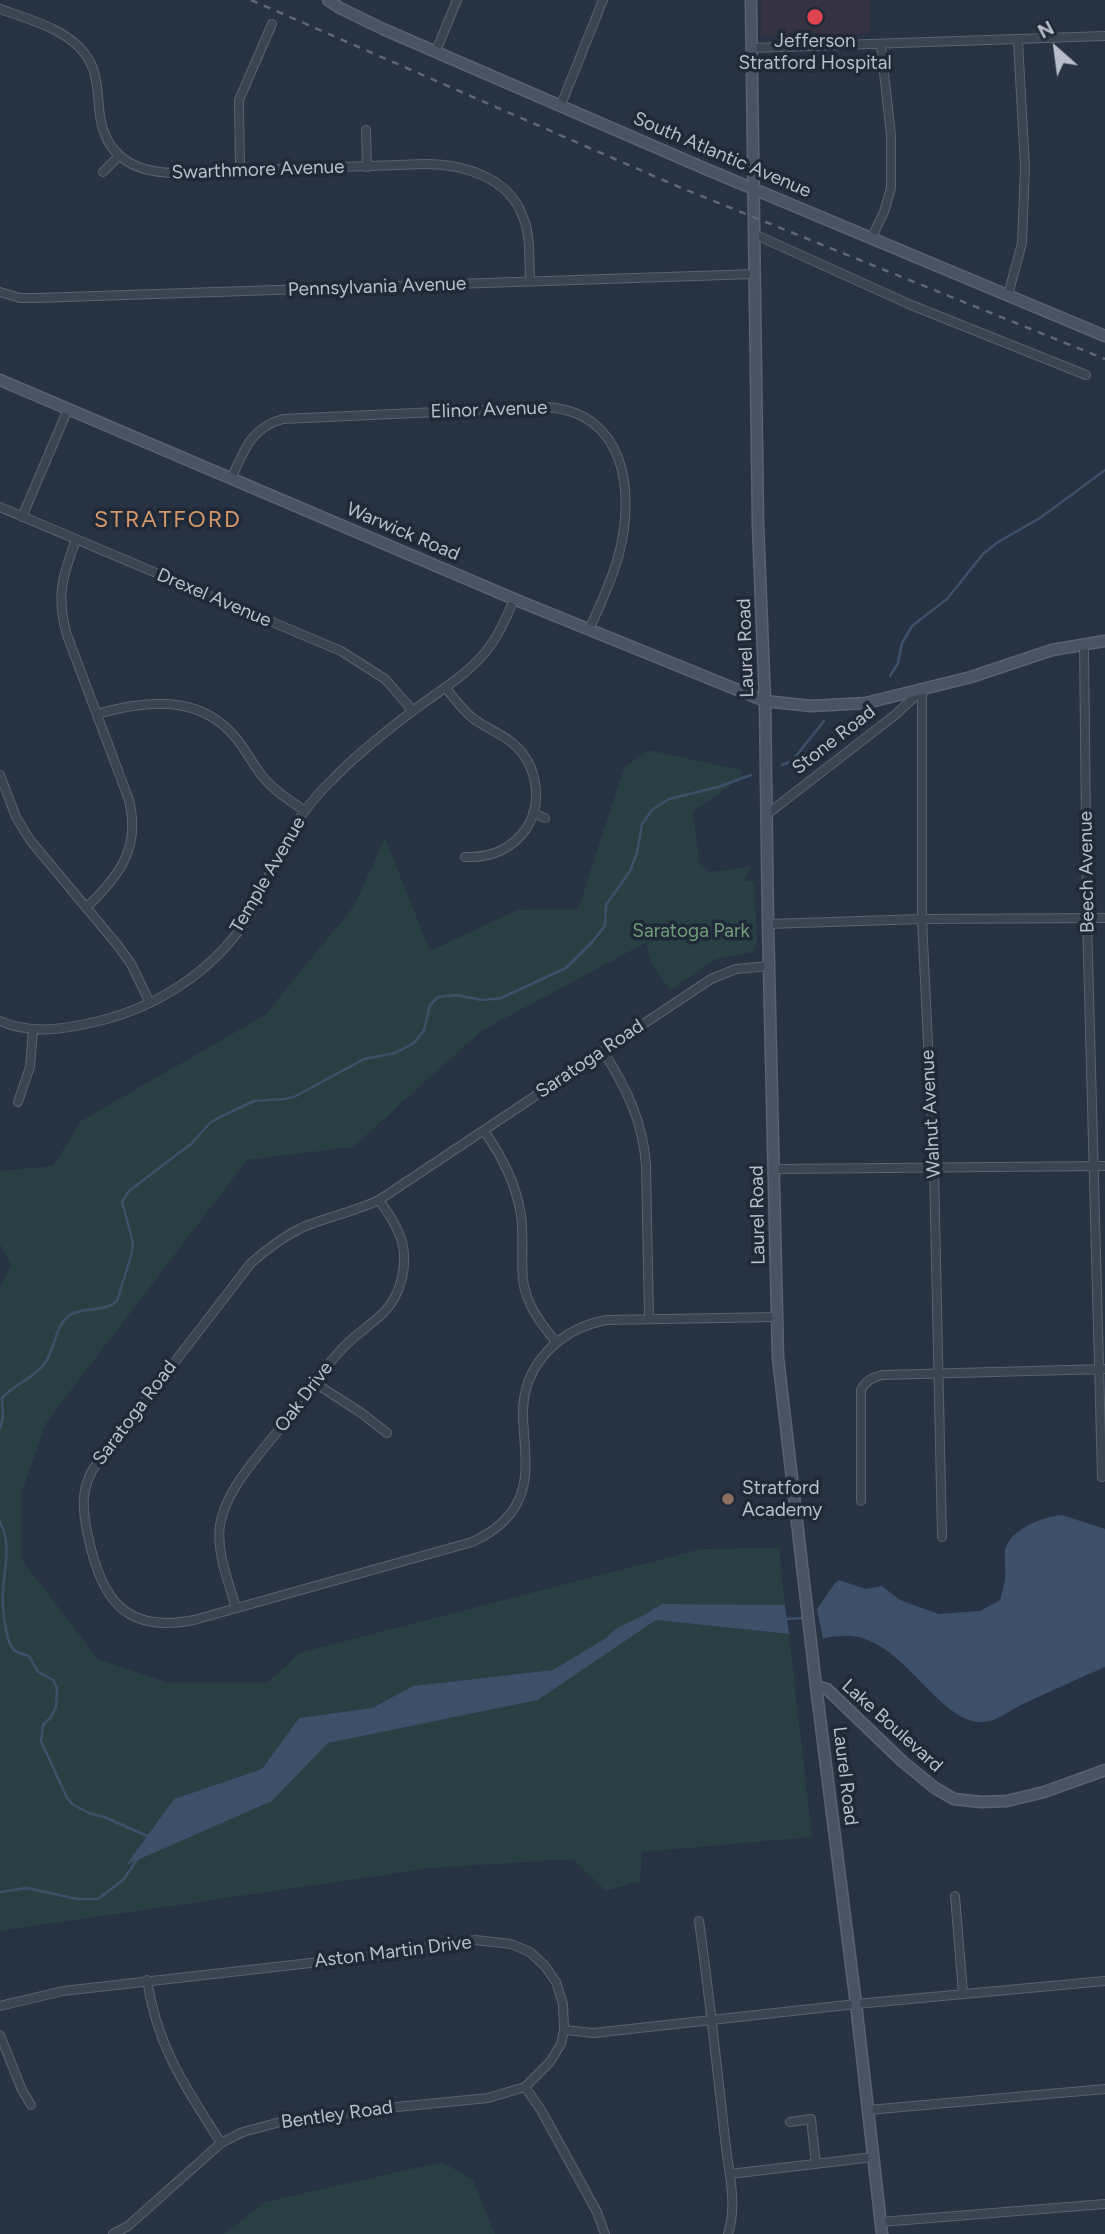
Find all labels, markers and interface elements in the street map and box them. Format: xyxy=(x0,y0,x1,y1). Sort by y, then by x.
marker: Jefferson Stratford Hospital xyxy=(805,7,825,27)
north arrow xyxy=(1021,14,1091,84)
text: N xyxy=(1034,16,1058,44)
place label: Jefferson Stratford Hospital xyxy=(738,30,892,74)
street label: South Atlantic Avenue xyxy=(630,107,814,203)
street label: Swarthmore Avenue xyxy=(171,156,345,184)
street label: Pennsylvania Avenue xyxy=(287,272,467,302)
street label: Elinor Avenue xyxy=(430,397,548,423)
street label: Warwick Road xyxy=(343,498,463,566)
district label: STRATFORD xyxy=(95,506,241,534)
street label: Drexel Avenue xyxy=(153,564,275,632)
street label: Laurel Road xyxy=(733,598,759,698)
street label: Stone Road xyxy=(788,700,880,780)
street label: Beech Avenue xyxy=(1075,811,1099,933)
street label: Temple Avenue xyxy=(225,813,311,937)
park label: Saratoga Park xyxy=(632,920,750,942)
street label: Saratoga Road xyxy=(532,1015,648,1103)
street label: Walnut Avenue xyxy=(916,1049,946,1179)
street label: Laurel Road xyxy=(746,1165,770,1265)
street label: Saratoga Road xyxy=(88,1356,182,1470)
street label: Oak Drive xyxy=(270,1357,338,1437)
place label: Stratford Academy xyxy=(742,1477,822,1521)
marker: Stratford Academy xyxy=(720,1491,736,1507)
street label: Lake Boulevard xyxy=(837,1675,947,1777)
street label: Laurel Road xyxy=(828,1725,862,1827)
street label: Aston Martin Drive xyxy=(313,1931,473,1973)
street label: Bentley Road xyxy=(280,2096,394,2134)

